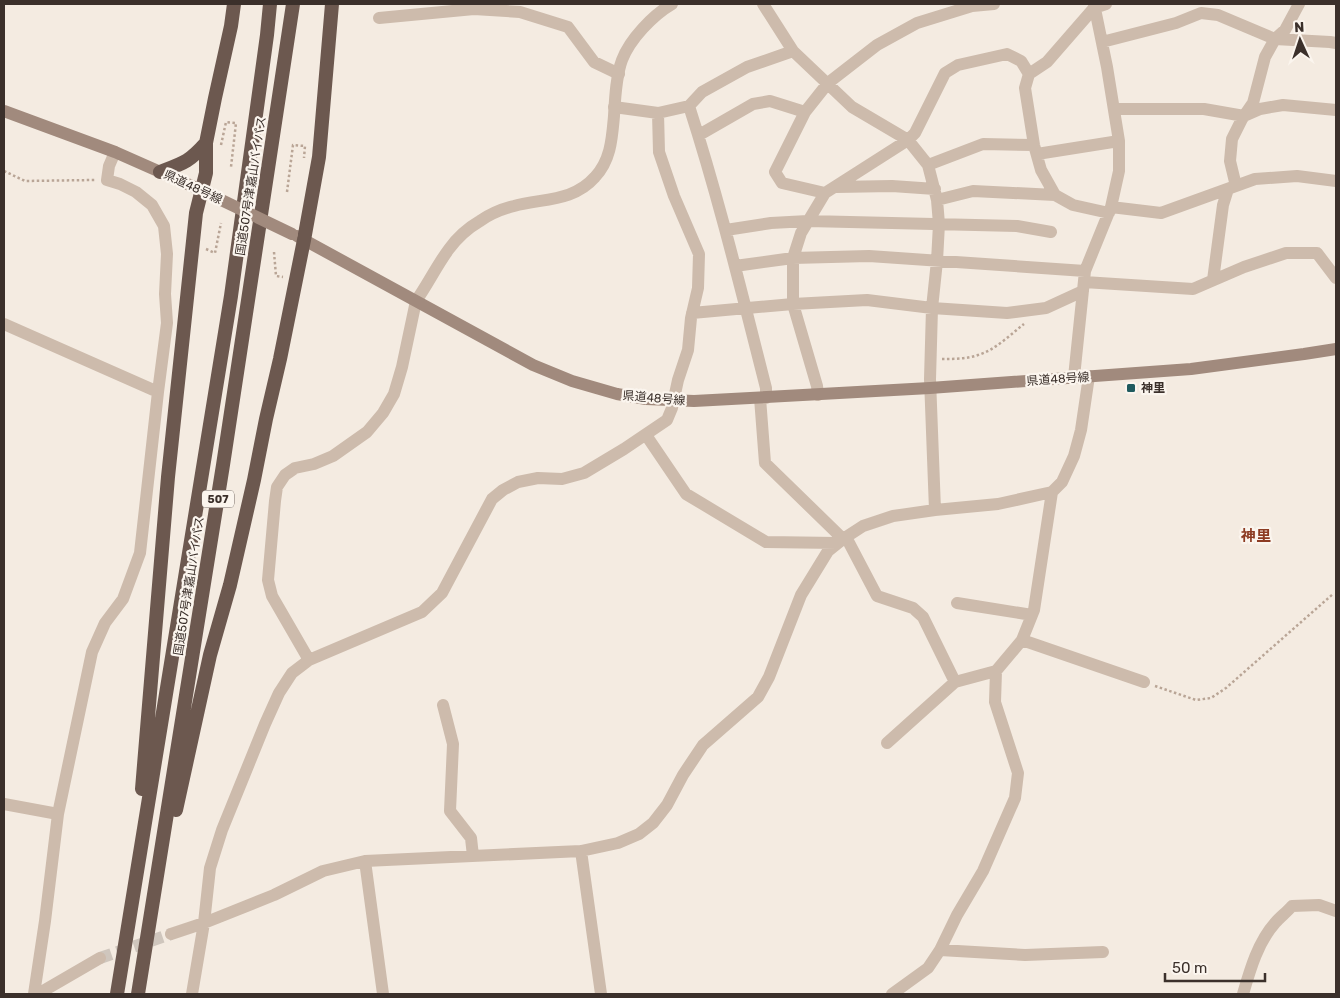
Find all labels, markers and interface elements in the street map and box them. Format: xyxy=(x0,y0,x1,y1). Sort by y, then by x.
north arrow xyxy=(1275,15,1325,65)
text: N xyxy=(1294,19,1305,36)
street label: 国道507号津嘉山バイパス xyxy=(233,115,269,257)
street label: 県道48号線 xyxy=(161,167,225,207)
street label: 県道48号線 xyxy=(1026,370,1090,388)
place label: 神里 xyxy=(1141,381,1165,395)
marker: 神里 xyxy=(1125,382,1137,394)
street label: 県道48号線 xyxy=(622,388,686,408)
road number: 507 xyxy=(202,490,234,508)
street label: 国道507号津嘉山バイパス xyxy=(171,515,207,657)
district label: 神里 xyxy=(1240,527,1271,545)
scale bar xyxy=(1165,950,1265,982)
text: 50 m xyxy=(1172,959,1207,977)

